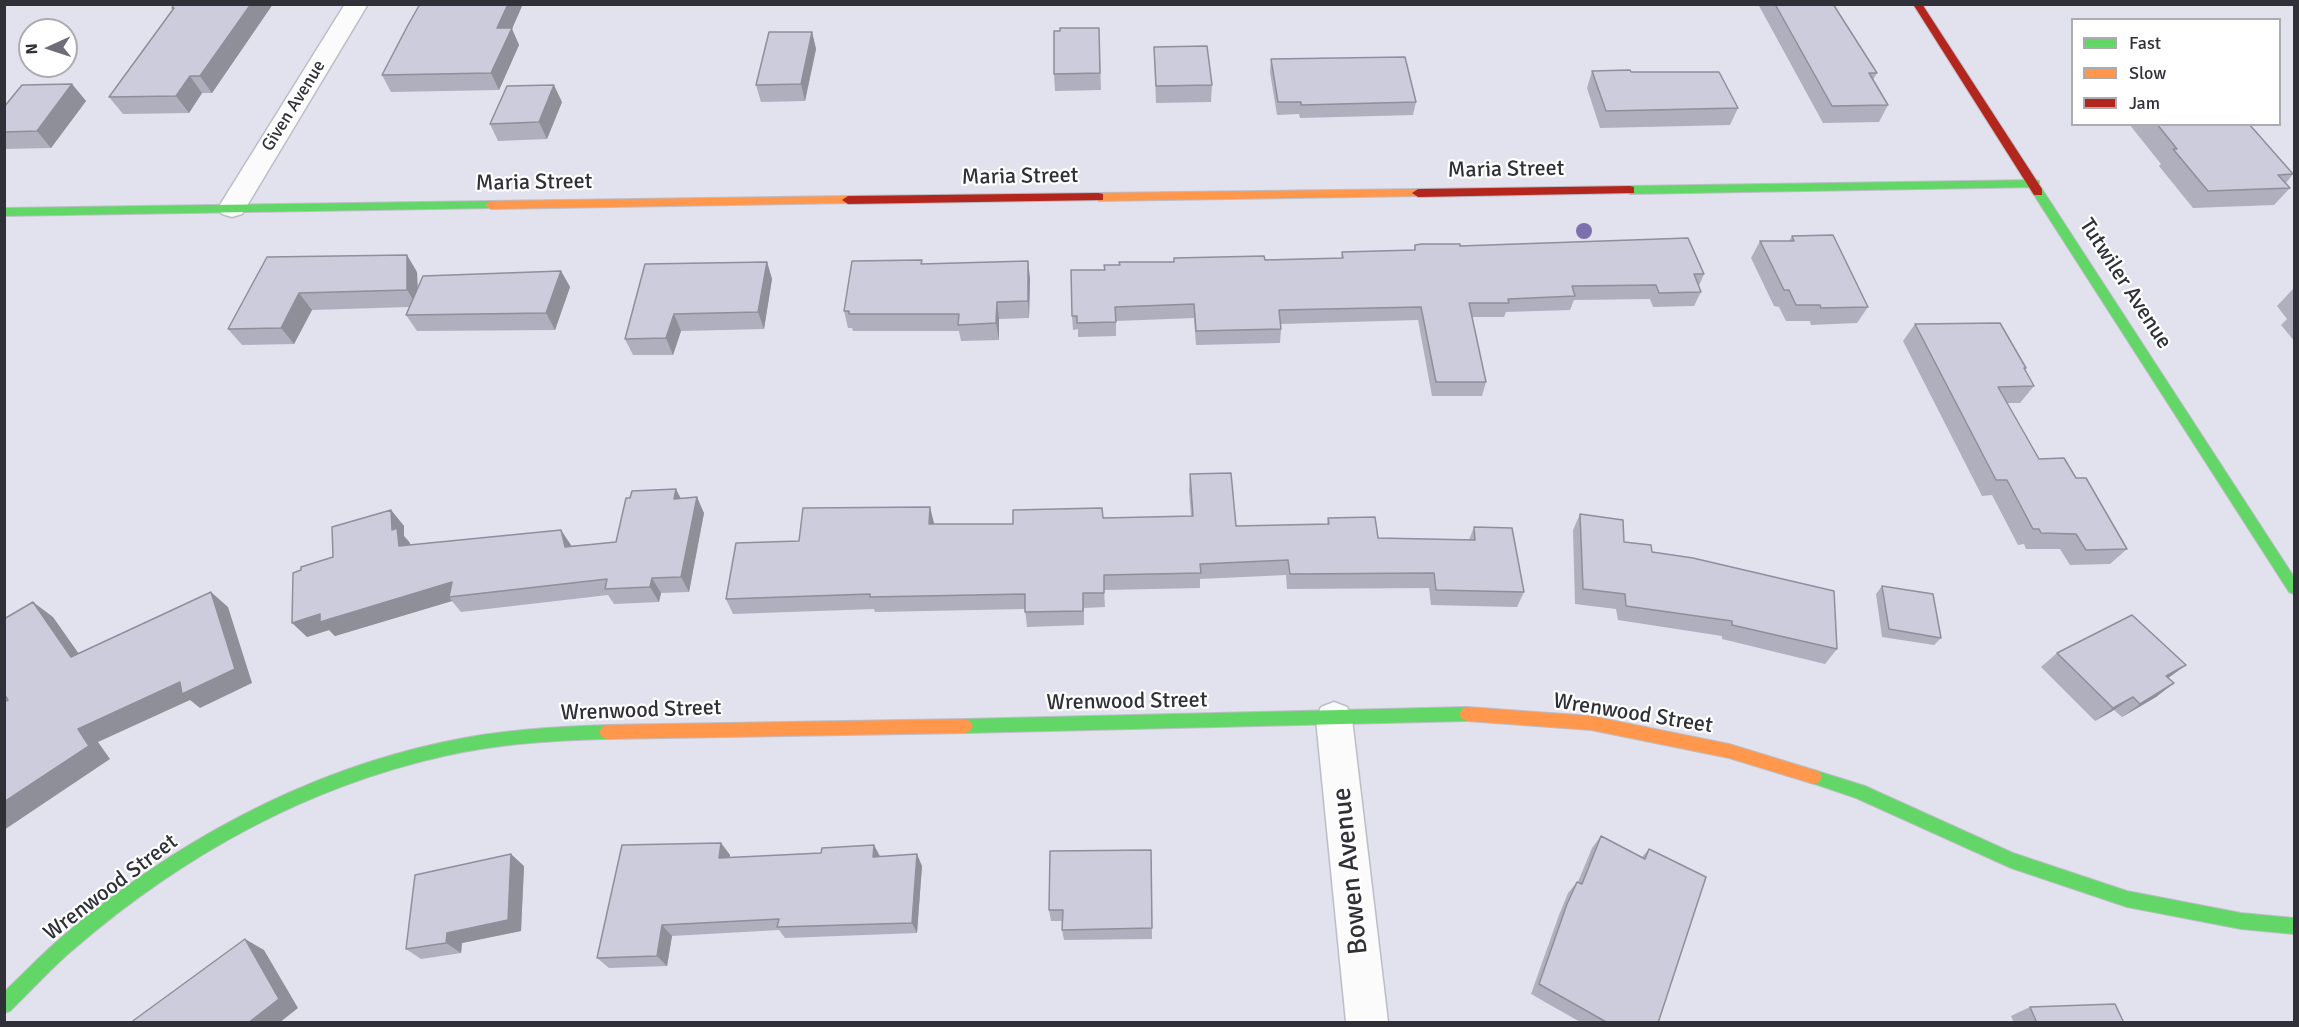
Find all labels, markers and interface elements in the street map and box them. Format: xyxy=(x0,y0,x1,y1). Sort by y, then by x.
north arrow xyxy=(18,18,78,78)
legend xyxy=(2071,18,2281,126)
text: Fast xyxy=(2129,32,2161,54)
text: N xyxy=(22,43,42,55)
street label: Given Avenue xyxy=(257,56,331,156)
text: Slow xyxy=(2129,62,2166,84)
text: Jam xyxy=(2129,92,2160,114)
street label: Maria Street xyxy=(1447,156,1565,184)
street label: Maria Street xyxy=(961,163,1079,191)
street label: Maria Street xyxy=(475,169,593,197)
street label: Tutwiler Avenue xyxy=(2073,214,2177,354)
street label: Wrenwood Street xyxy=(1046,687,1208,717)
street label: Wrenwood Street xyxy=(1551,688,1715,740)
street label: Wrenwood Street xyxy=(560,695,722,727)
street label: Bowen Avenue xyxy=(1326,786,1376,956)
street label: Wrenwood Street xyxy=(39,829,183,947)

